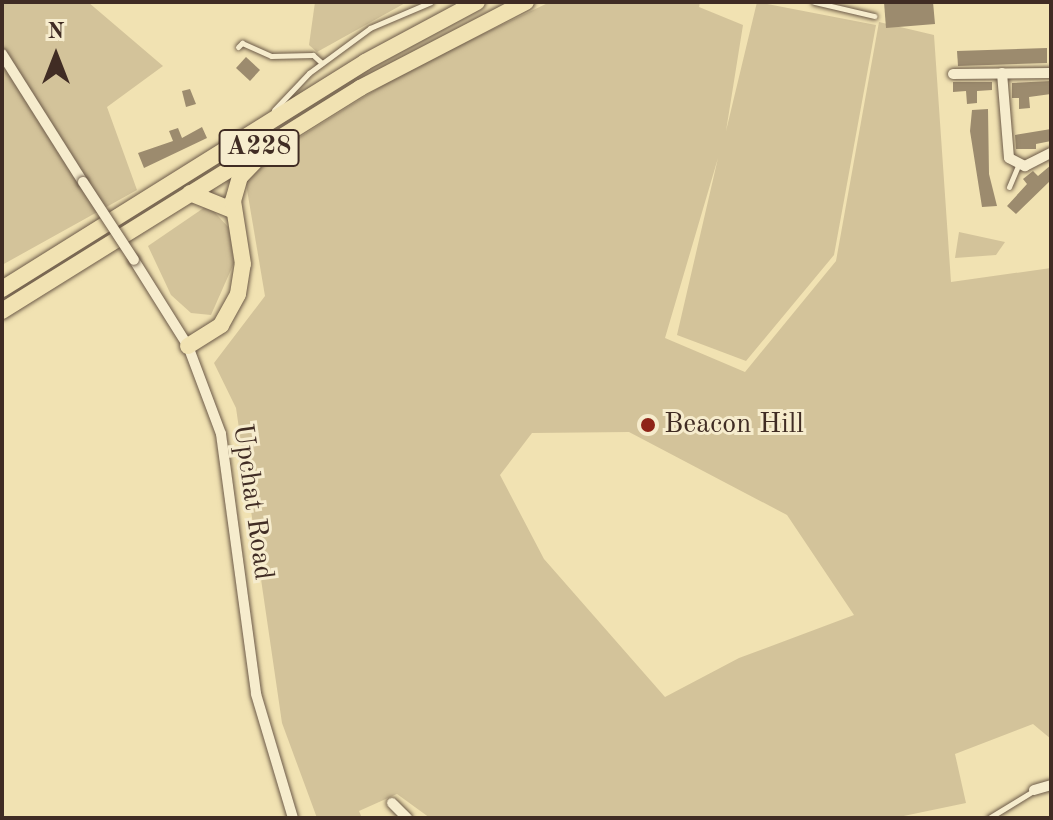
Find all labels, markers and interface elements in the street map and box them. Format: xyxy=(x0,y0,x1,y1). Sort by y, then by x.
north arrow xyxy=(16,16,96,96)
text: N xyxy=(48,21,64,43)
road number: A228 xyxy=(217,126,301,170)
place label: Beacon Hill xyxy=(664,408,804,442)
marker: Beacon Hill xyxy=(639,416,657,434)
street label: Upchat Road xyxy=(224,422,280,582)

